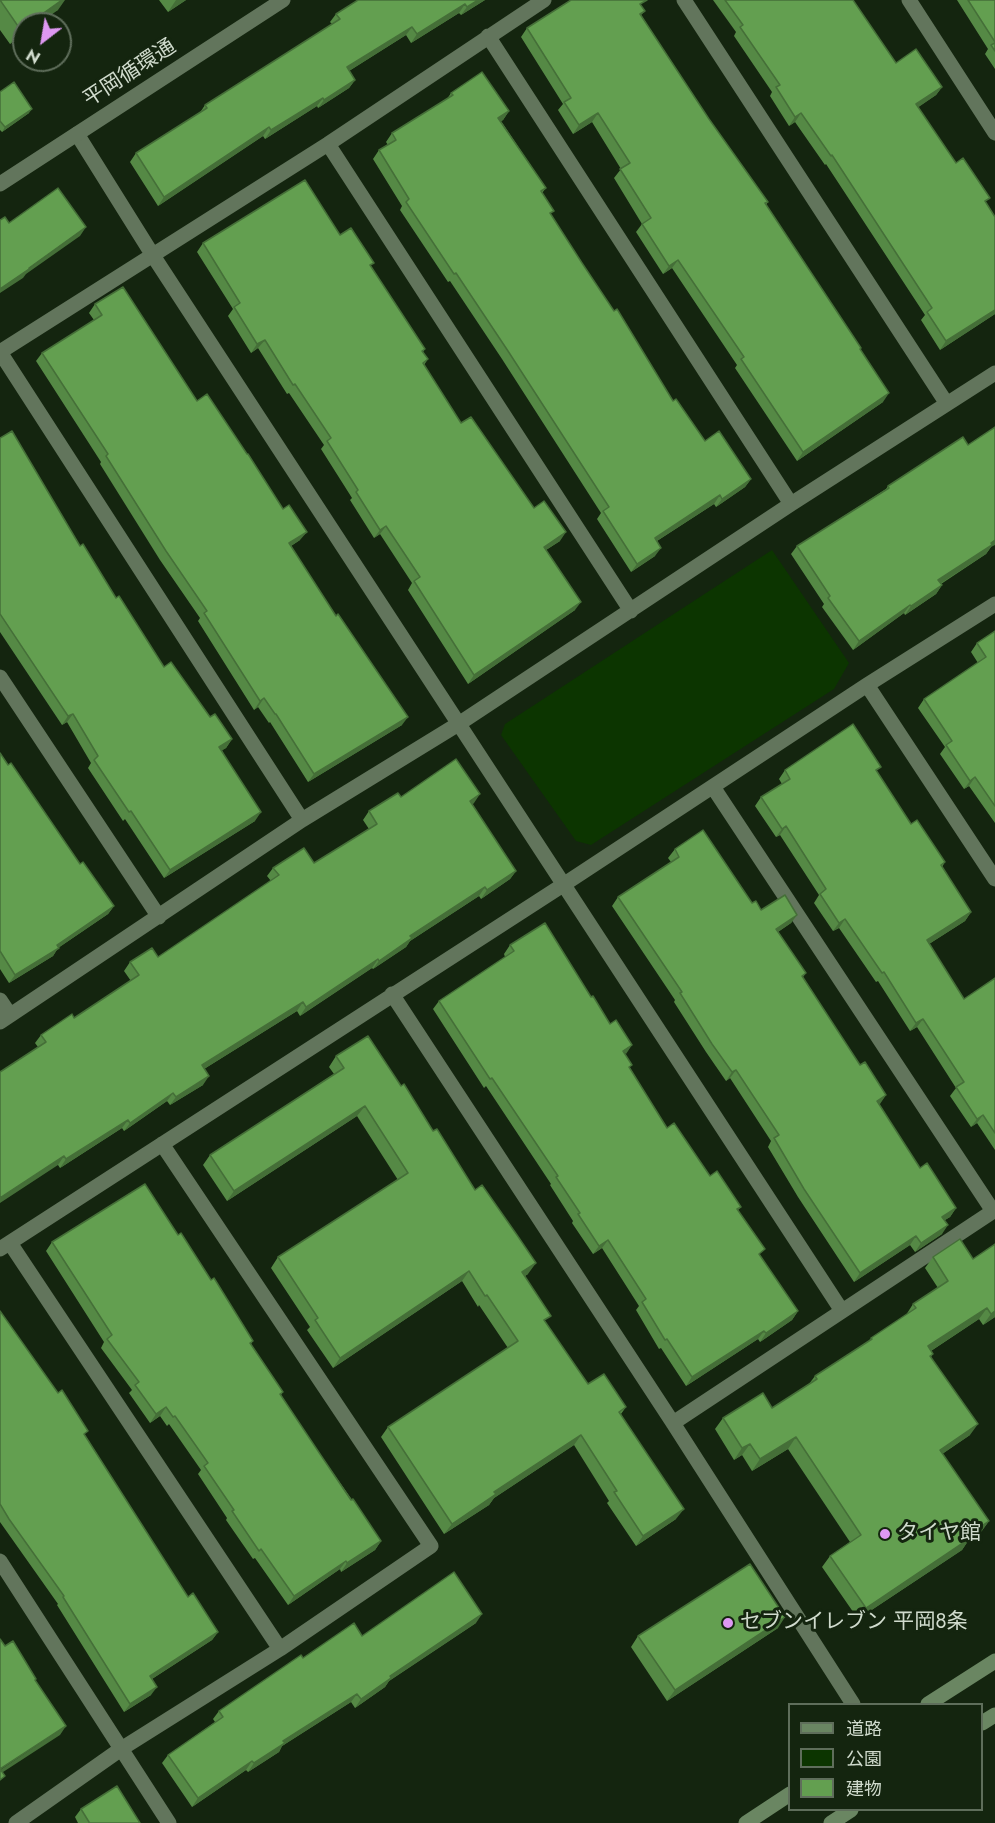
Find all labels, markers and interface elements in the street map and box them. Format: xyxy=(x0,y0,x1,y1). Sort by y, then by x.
north arrow xyxy=(12,12,72,72)
street label: 平岡循環通 xyxy=(79,35,181,113)
text: N xyxy=(22,43,45,69)
place label: タイヤ館 xyxy=(897,1521,981,1547)
marker: タイヤ館 xyxy=(878,1527,892,1541)
place label: セブンイレブン 平岡8条 xyxy=(740,1610,968,1636)
marker: セブンイレブン 平岡8条 xyxy=(721,1616,735,1630)
legend xyxy=(788,1703,983,1811)
text: 道路 xyxy=(846,1716,882,1742)
text: 公園 xyxy=(846,1746,882,1772)
text: 建物 xyxy=(846,1776,882,1802)

